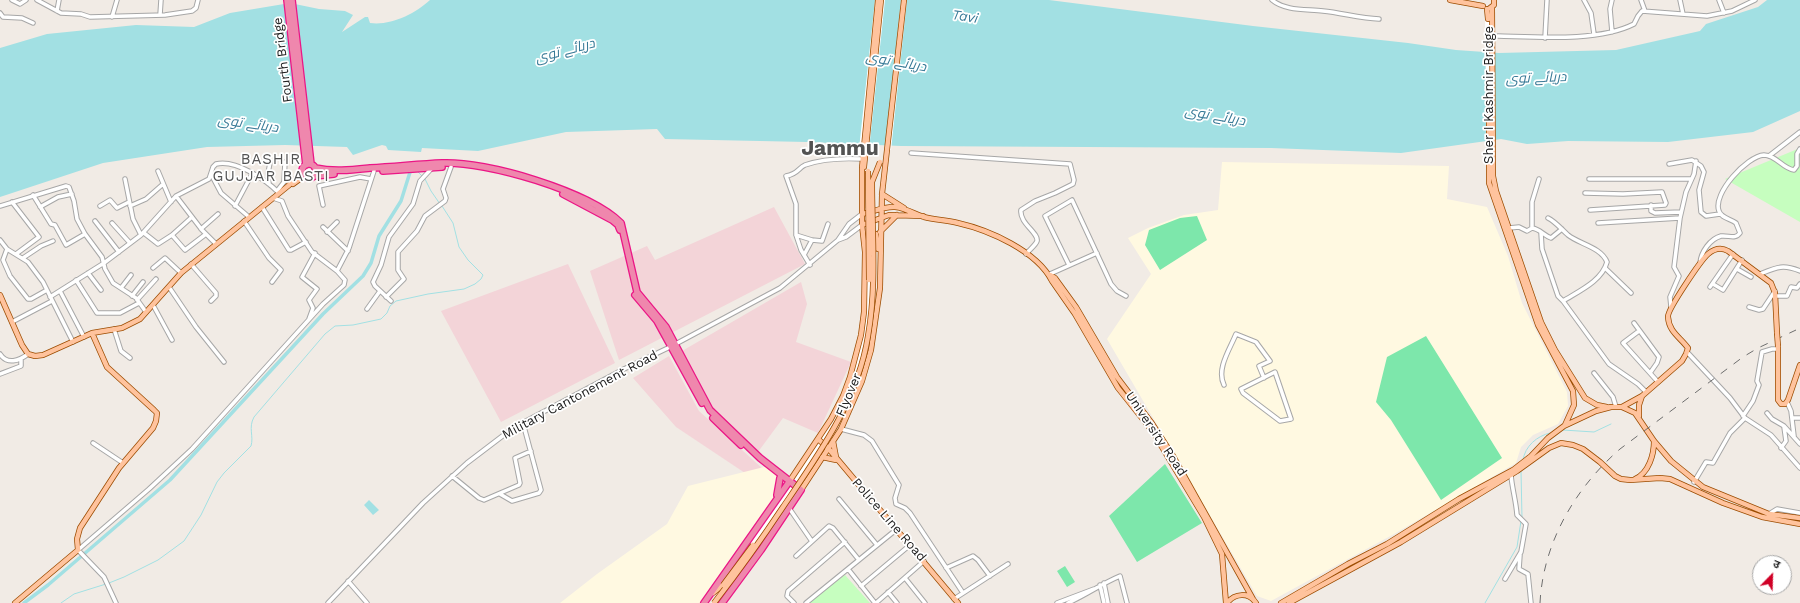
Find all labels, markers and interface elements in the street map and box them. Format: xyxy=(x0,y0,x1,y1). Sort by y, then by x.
water label: Tavi xyxy=(951,7,979,27)
street label: Fourth Bridge xyxy=(270,17,296,103)
street label: Sher I Kashmir Bridge xyxy=(1481,26,1497,164)
water label: دریائے توی xyxy=(533,35,597,67)
water label: دریائے توی xyxy=(864,48,928,76)
water label: دریائے توی xyxy=(1505,69,1567,87)
water label: دریائے توی xyxy=(1183,102,1247,130)
water label: دریائے توی xyxy=(217,111,279,137)
district label: Jammu xyxy=(801,136,879,162)
district label: BASHIR GUJJAR BASTI xyxy=(212,151,330,186)
street label: Military Cantonement Road xyxy=(500,347,660,443)
street label: Flyover xyxy=(833,371,865,419)
street label: University Road xyxy=(1122,389,1190,479)
street label: Police Line Road xyxy=(849,475,929,565)
north arrow xyxy=(1752,555,1792,595)
text: उ xyxy=(1771,557,1782,572)

